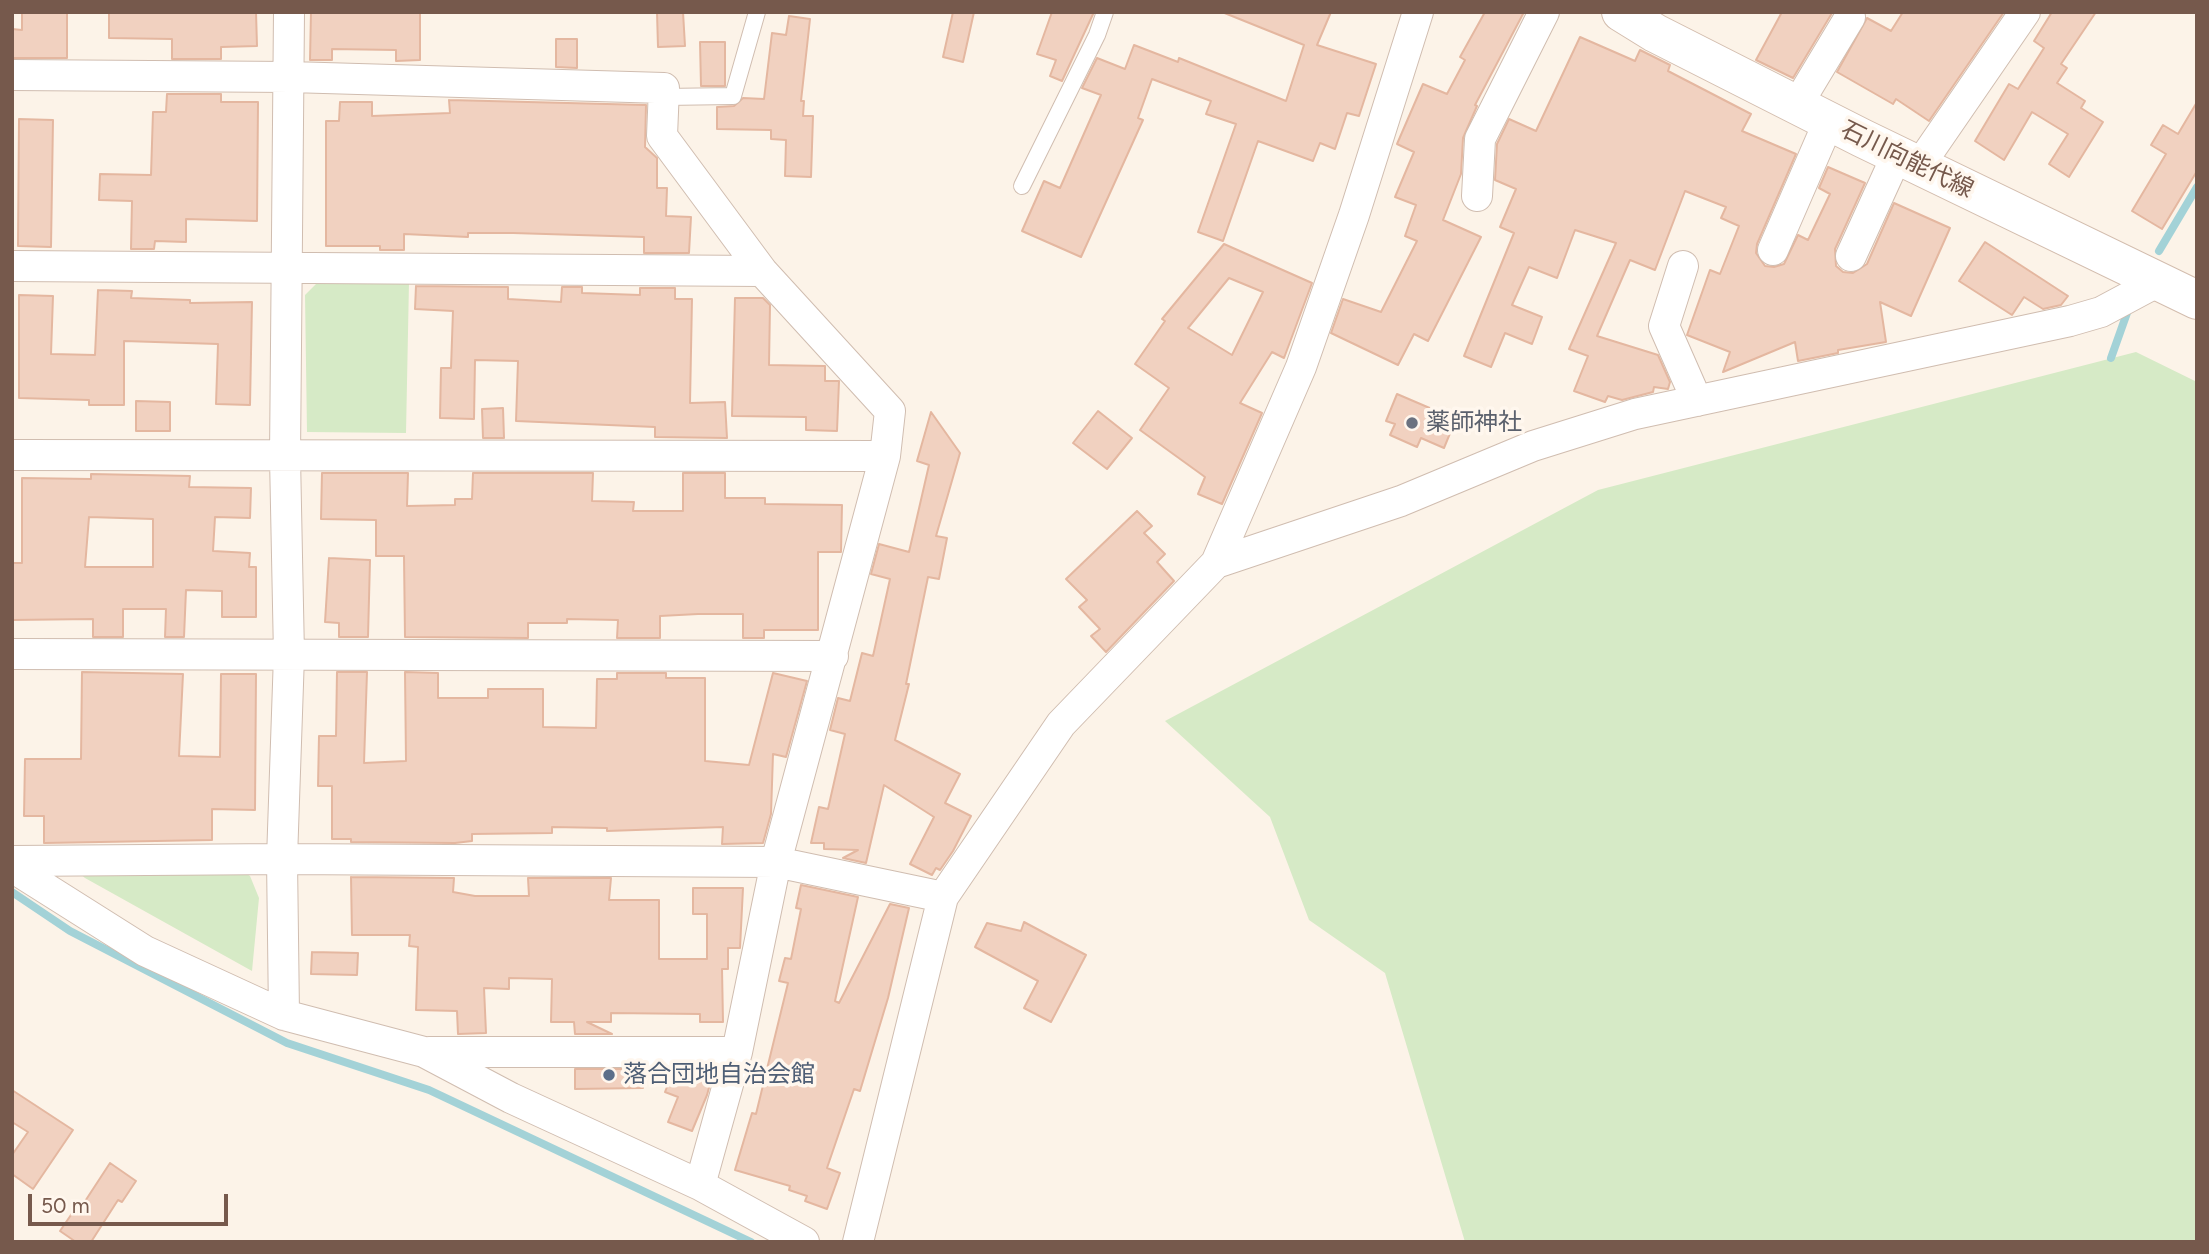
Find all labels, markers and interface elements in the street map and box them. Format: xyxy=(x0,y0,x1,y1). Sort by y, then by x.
street label: 石川向能代線 xyxy=(1836,115,1978,205)
place label: 薬師神社 xyxy=(1426,409,1522,437)
marker: 薬師神社 xyxy=(1404,415,1420,431)
place label: 落合団地自治会館 xyxy=(623,1061,815,1089)
marker: 落合団地自治会館 xyxy=(601,1067,617,1083)
scale bar xyxy=(32,1180,231,1224)
text: 50 m xyxy=(41,1193,90,1218)

